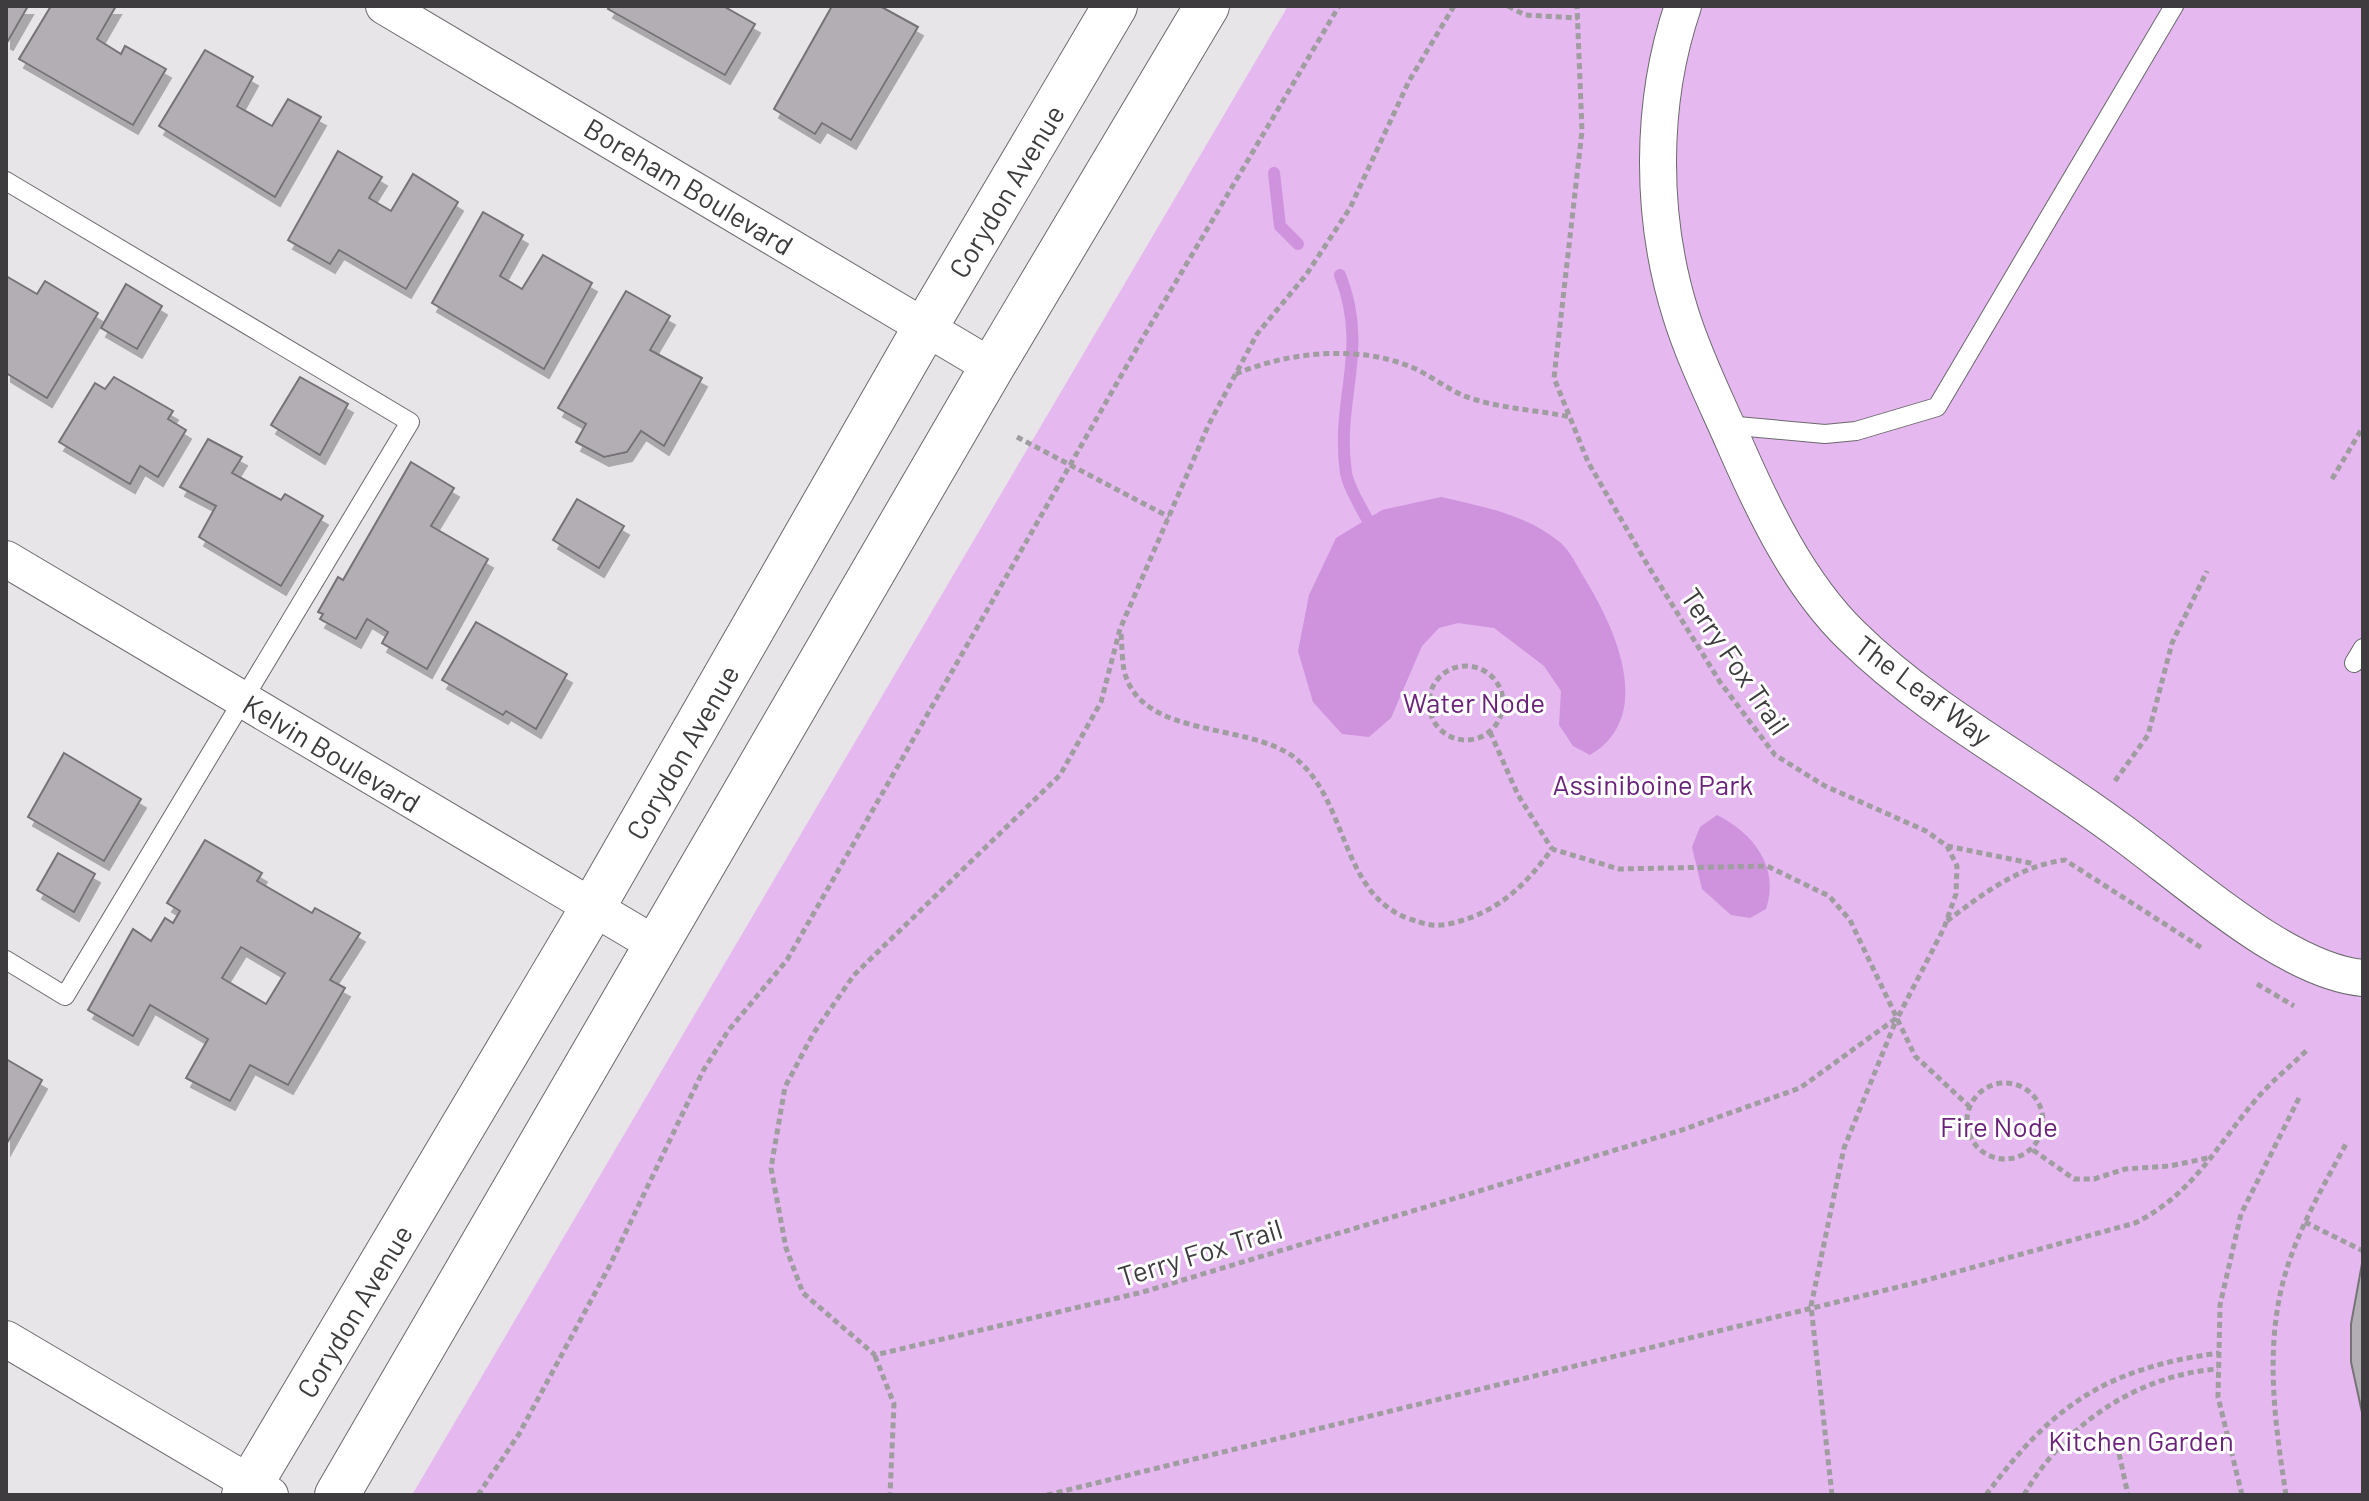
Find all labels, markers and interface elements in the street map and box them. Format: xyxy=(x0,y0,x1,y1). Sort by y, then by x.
street label: Corydon Avenue xyxy=(941,98,1071,284)
street label: Boreham Boulevard xyxy=(578,110,800,262)
street label: Terry Fox Trail xyxy=(1674,581,1798,741)
street label: The Leaf Way xyxy=(1849,628,1999,752)
street label: Corydon Avenue xyxy=(618,659,746,845)
park label: Water Node xyxy=(1403,685,1545,719)
street label: Kelvin Boulevard xyxy=(237,687,427,819)
park label: Assiniboine Park xyxy=(1553,767,1753,801)
park label: Fire Node xyxy=(1940,1109,2058,1143)
street label: Terry Fox Trail xyxy=(1114,1211,1286,1293)
street label: Corydon Avenue xyxy=(289,1218,419,1404)
park label: Kitchen Garden xyxy=(2048,1423,2234,1457)

